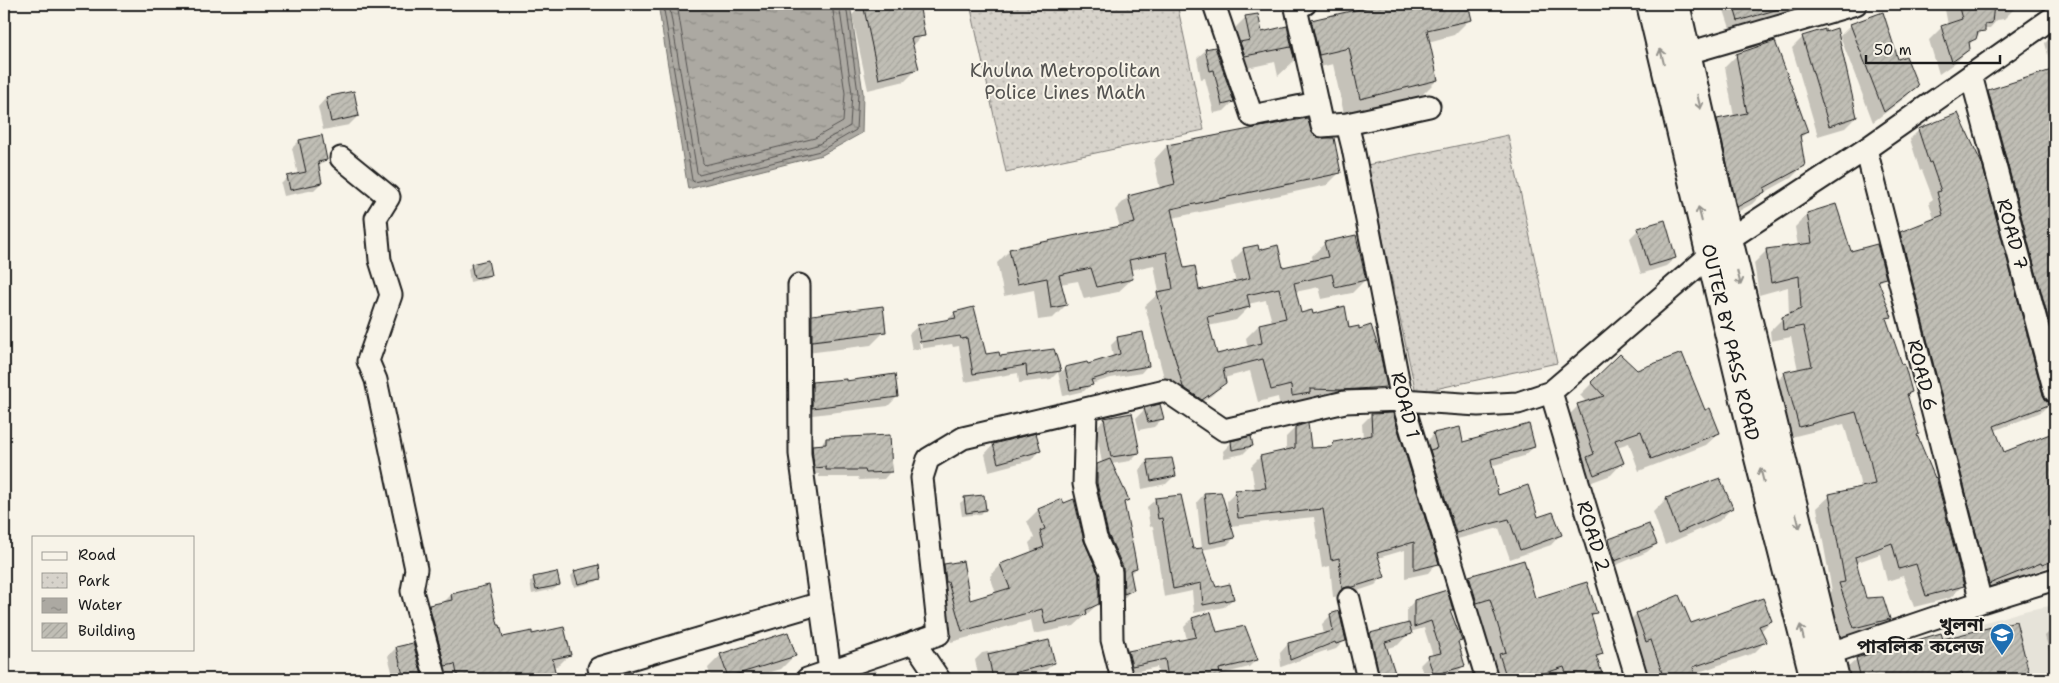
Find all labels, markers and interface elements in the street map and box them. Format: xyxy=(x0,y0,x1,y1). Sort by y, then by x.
scale bar xyxy=(1866,32,2000,64)
text: 50 m xyxy=(1874,40,1912,60)
one-way arrow xyxy=(1657,49,1666,65)
park label: Khulna Metropolitan Police Lines Math xyxy=(970,58,1160,105)
one-way arrow xyxy=(1695,94,1704,110)
street label: ROAD 7 xyxy=(1991,196,2034,272)
one-way arrow xyxy=(1695,207,1705,223)
street label: OUTER BY PASS ROAD xyxy=(1696,241,1765,443)
one-way arrow xyxy=(1735,269,1744,285)
street label: ROAD 6 xyxy=(1902,337,1943,413)
street label: ROAD 1 xyxy=(1385,370,1426,441)
one-way arrow xyxy=(1757,467,1766,483)
street label: ROAD 2 xyxy=(1571,498,1616,574)
one-way arrow xyxy=(1794,512,1803,528)
legend xyxy=(32,536,195,650)
text: Road xyxy=(78,545,116,565)
text: Park xyxy=(78,571,110,591)
text: Water xyxy=(78,595,122,615)
place label: খুলনা পাবলিক কলেজ xyxy=(1857,612,1985,659)
text: Building xyxy=(78,621,135,641)
school or university icon: খুলনা পাবলিক কলেজ xyxy=(1989,622,2015,656)
one-way arrow xyxy=(1797,624,1807,640)

